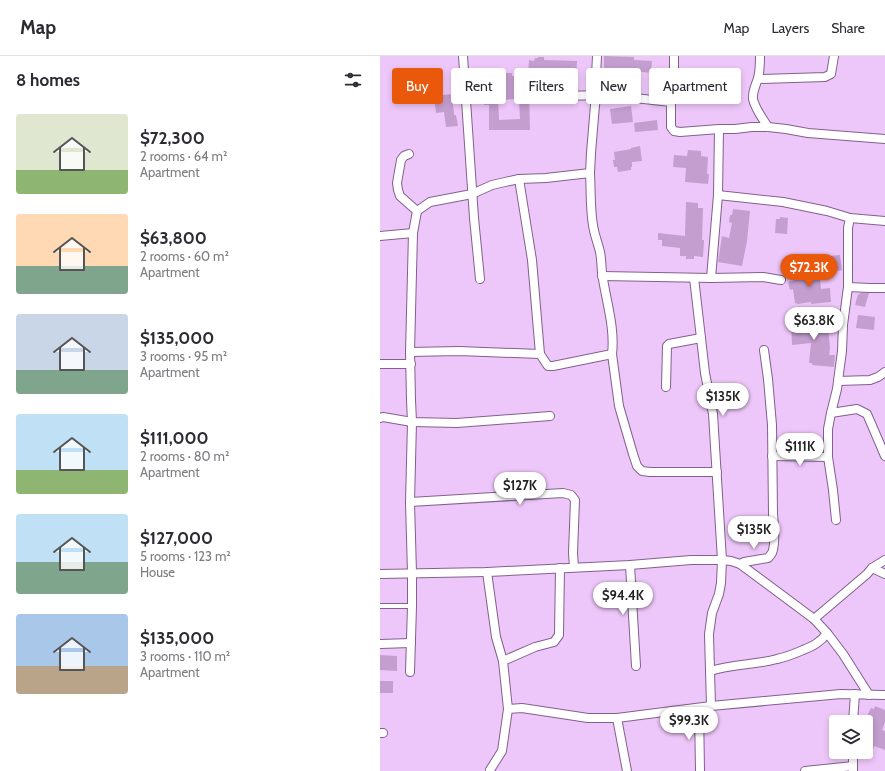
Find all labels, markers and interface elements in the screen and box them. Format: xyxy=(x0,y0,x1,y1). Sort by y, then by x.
text: Map xyxy=(20,16,56,39)
text: Map xyxy=(724,19,749,37)
text: Layers xyxy=(771,19,809,37)
text: Share xyxy=(831,19,865,37)
chip: Buy xyxy=(392,68,443,104)
chip: Rent xyxy=(451,68,506,104)
chip: Filters xyxy=(514,68,578,104)
chip: New xyxy=(586,68,641,104)
chip: Apartment xyxy=(649,68,741,104)
icon: filters xyxy=(342,69,364,91)
text: 8 homes xyxy=(16,70,80,90)
text: $72,300 xyxy=(140,128,205,148)
icon: home xyxy=(48,130,96,178)
text: 2 rooms · 64 m² xyxy=(140,148,227,164)
text: Apartment xyxy=(140,164,200,180)
text: $63,800 xyxy=(140,228,207,248)
icon: home xyxy=(48,230,96,278)
text: 2 rooms · 60 m² xyxy=(140,248,229,264)
pin: $72.3K xyxy=(776,254,842,288)
text: $72.3K xyxy=(789,259,829,275)
text: Apartment xyxy=(140,264,200,280)
pin: $63.8K xyxy=(781,307,847,341)
text: $63.8K xyxy=(794,312,834,328)
text: $135,000 xyxy=(140,328,214,348)
icon: home xyxy=(48,330,96,378)
text: 3 rooms · 95 m² xyxy=(140,348,227,364)
text: Apartment xyxy=(140,364,200,380)
pin: $135K xyxy=(695,383,751,417)
text: $135K xyxy=(706,388,740,404)
text: $111,000 xyxy=(140,428,208,448)
icon: home xyxy=(48,430,96,478)
pin: $111K xyxy=(772,433,828,467)
text: $111K xyxy=(785,438,815,454)
text: 2 rooms · 80 m² xyxy=(140,448,229,464)
text: Apartment xyxy=(140,464,200,480)
pin: $127K xyxy=(492,472,548,506)
text: $127K xyxy=(503,477,537,493)
pin: $135K xyxy=(726,516,782,550)
text: $135K xyxy=(737,521,771,537)
text: $127,000 xyxy=(140,528,213,548)
icon: home xyxy=(48,530,96,578)
text: 5 rooms · 123 m² xyxy=(140,548,231,564)
text: House xyxy=(140,564,175,580)
pin: $94.4K xyxy=(590,582,656,616)
text: $94.4K xyxy=(602,587,644,603)
text: $135,000 xyxy=(140,628,214,648)
icon: home xyxy=(48,630,96,678)
text: 3 rooms · 110 m² xyxy=(140,648,230,664)
text: Apartment xyxy=(140,664,200,680)
pin: $99.3K xyxy=(656,707,722,741)
text: $99.3K xyxy=(669,712,709,728)
map controls xyxy=(829,715,873,759)
button: layers xyxy=(829,715,873,759)

